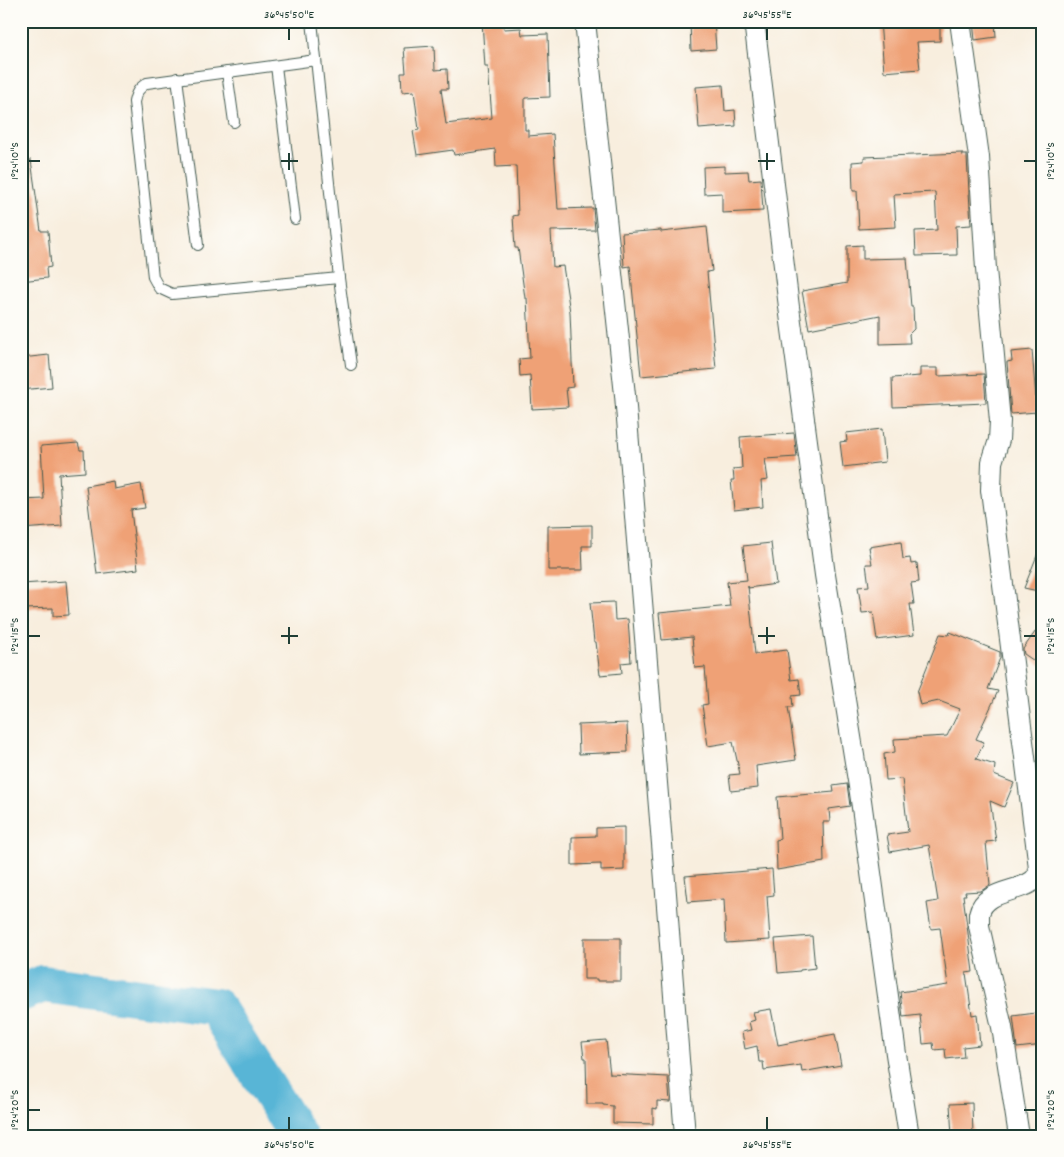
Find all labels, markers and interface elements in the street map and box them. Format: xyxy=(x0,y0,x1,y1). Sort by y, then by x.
text: 36°45'50"E xyxy=(264,7,314,24)
text: 36°45'55"E xyxy=(743,7,792,24)
text: 1°24'10"S xyxy=(7,142,24,180)
text: 1°24'10"S xyxy=(1043,142,1060,180)
text: 1°24'15"S xyxy=(7,618,24,654)
text: 1°24'15"S xyxy=(1043,618,1060,654)
text: 1°24'20"S xyxy=(7,1090,24,1130)
text: 1°24'20"S xyxy=(1043,1090,1060,1130)
text: 36°45'50"E xyxy=(264,1137,314,1154)
text: 36°45'55"E xyxy=(743,1137,792,1154)

